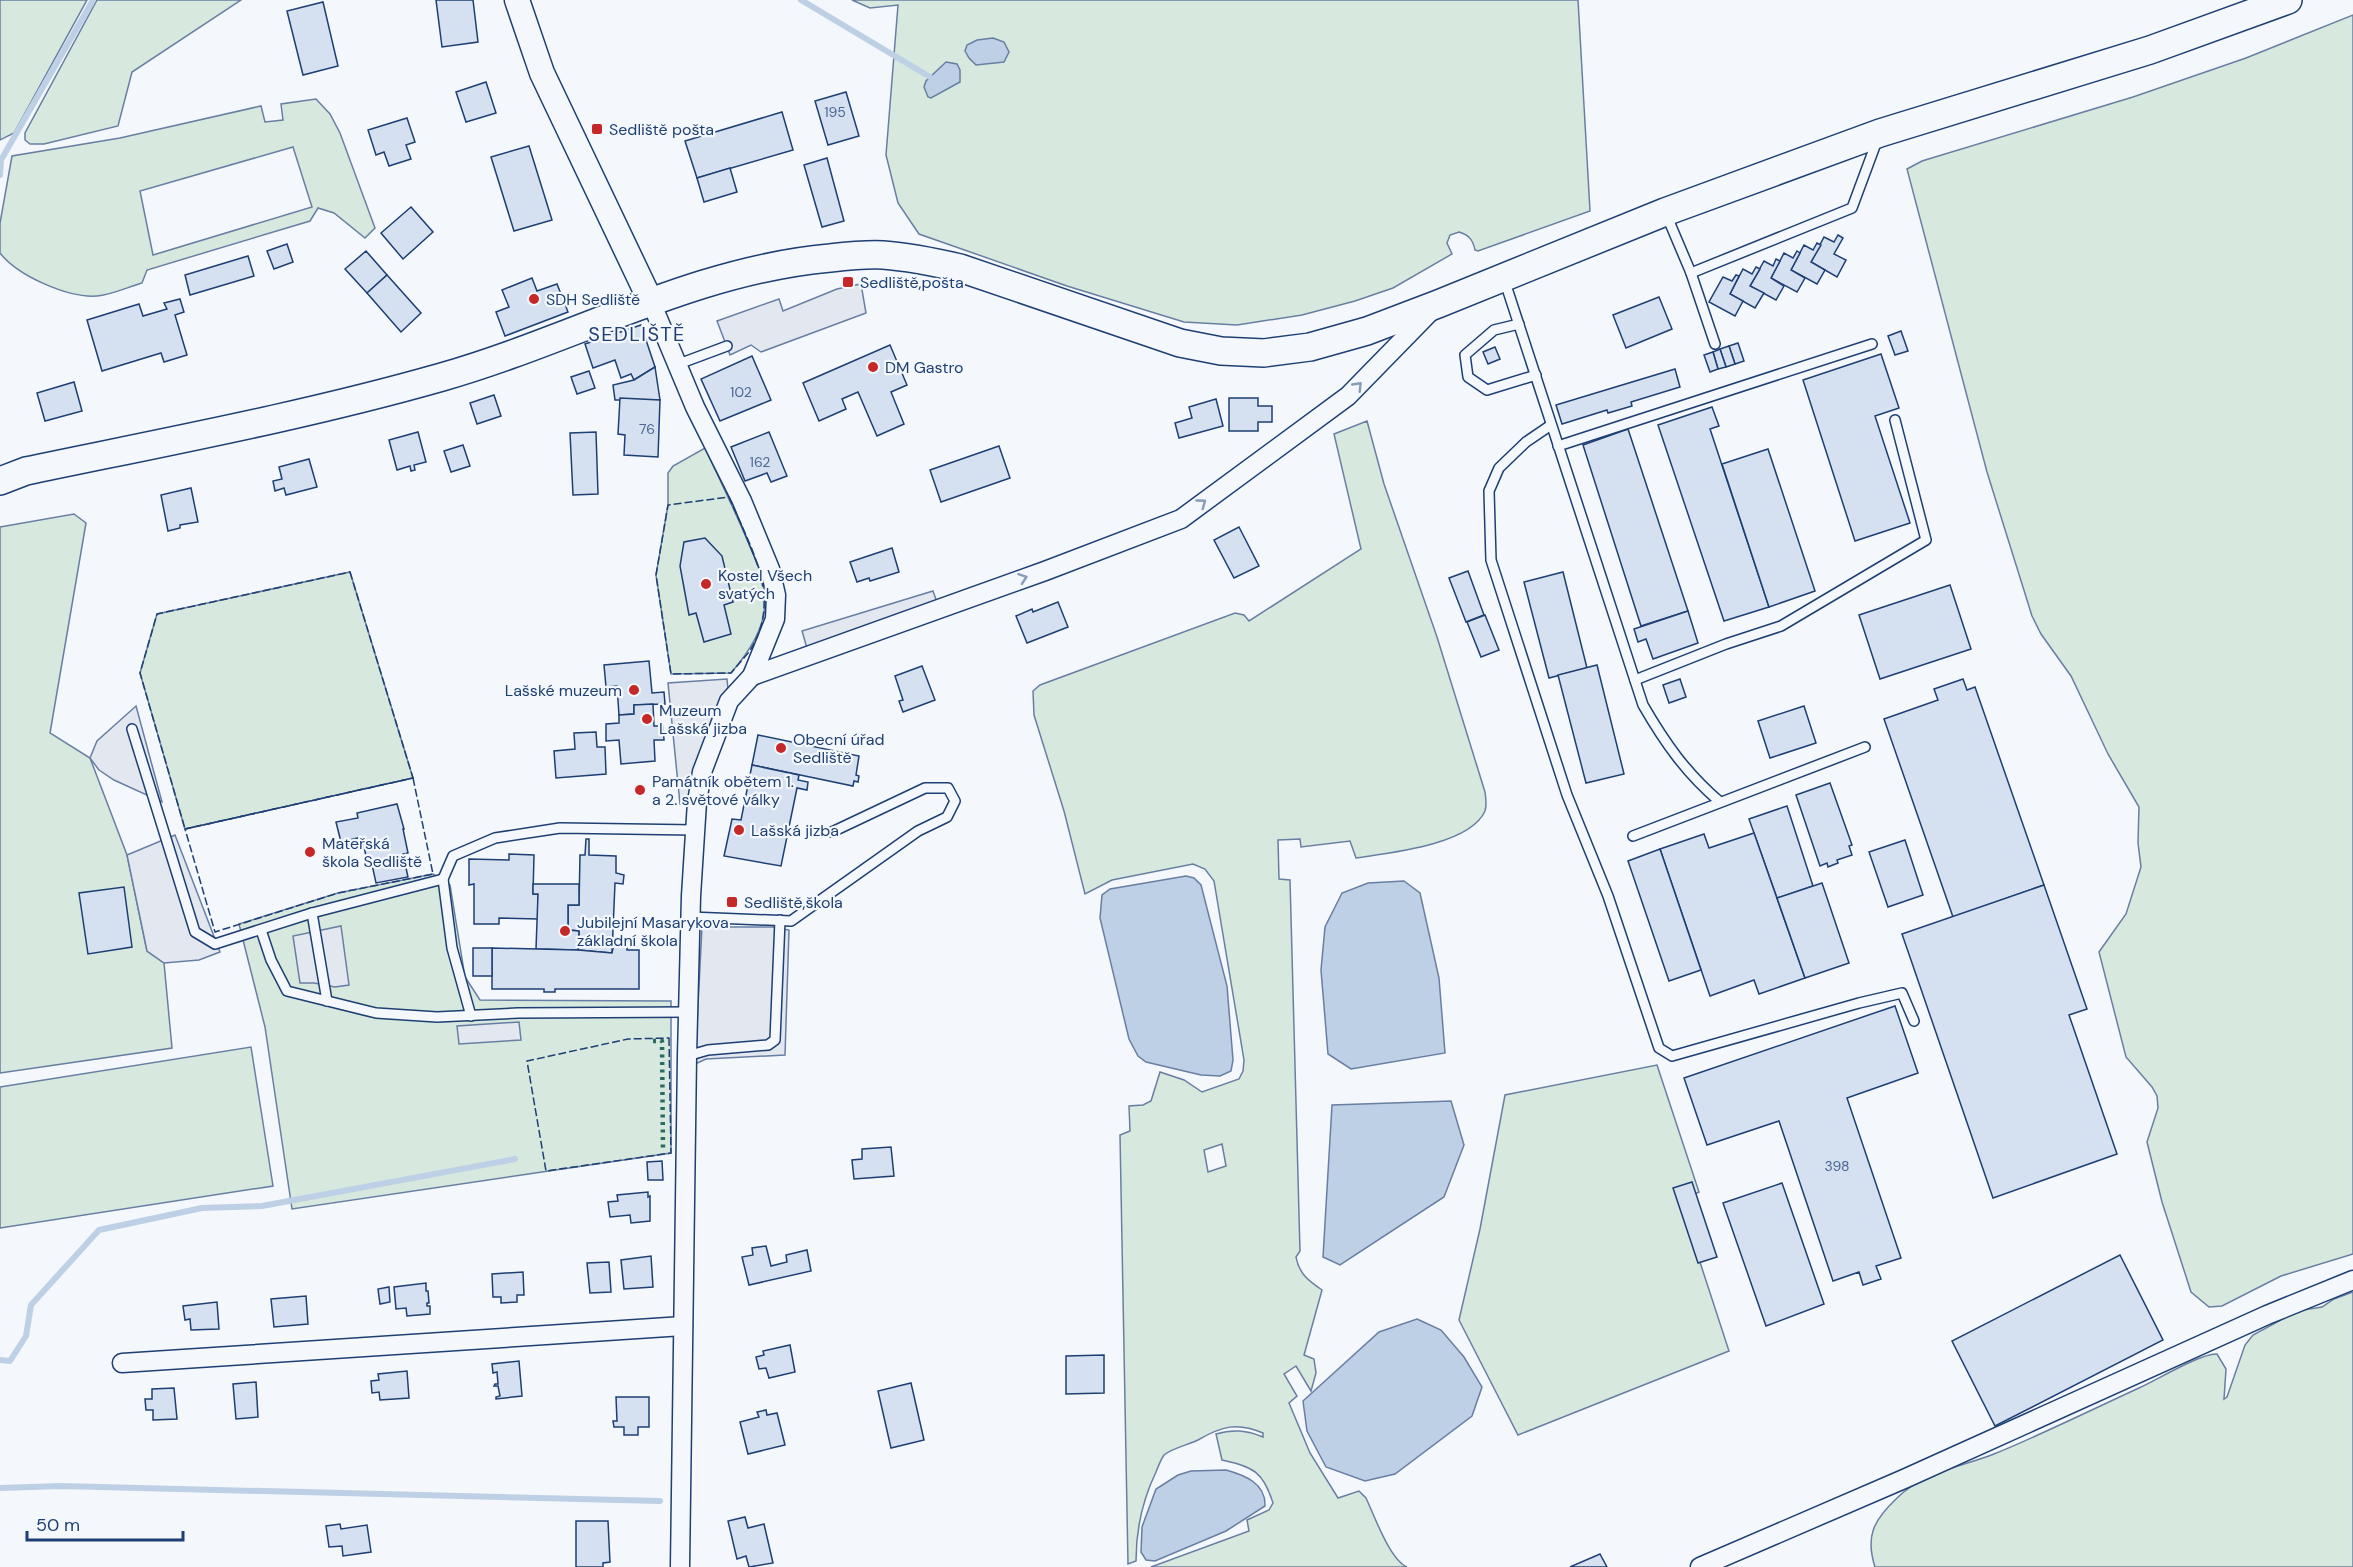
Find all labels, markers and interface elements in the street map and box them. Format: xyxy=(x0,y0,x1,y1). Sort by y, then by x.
house number: 195 xyxy=(824,103,846,121)
place label: Sedliště pošta xyxy=(609,119,714,140)
marker: Sedliště pošta xyxy=(590,122,604,136)
place label: Sedliště,pošta xyxy=(860,272,964,293)
marker: Sedliště,pošta xyxy=(841,275,855,289)
place label: SDH Sedliště xyxy=(546,289,640,310)
marker: SDH Sedliště xyxy=(527,292,541,306)
district label: SEDLIŠTĚ xyxy=(588,321,686,347)
place label: DM Gastro xyxy=(885,357,964,378)
marker: DM Gastro xyxy=(866,360,880,374)
one-way arrow xyxy=(1350,382,1361,393)
house number: 102 xyxy=(730,383,752,401)
house number: 76 xyxy=(639,420,655,438)
house number: 162 xyxy=(750,453,770,471)
one-way arrow xyxy=(1195,500,1206,511)
place label: Kostel Všech svatých xyxy=(718,565,812,604)
one-way arrow xyxy=(1017,573,1028,586)
marker: Kostel Všech svatých xyxy=(699,577,713,591)
place label: Lašské muzeum xyxy=(505,680,622,701)
marker: Lašské muzeum xyxy=(627,683,641,697)
place label: Muzeum Lašská jizba xyxy=(659,700,747,739)
marker: Muzeum Lašská jizba xyxy=(640,712,654,726)
place label: Obecní úřad Sedliště xyxy=(793,729,884,768)
marker: Obecní úřad Sedliště xyxy=(774,741,788,755)
place label: Památník obětem 1. a 2. světové války xyxy=(652,771,794,810)
marker: Památník obětem 1. a 2. světové války xyxy=(633,783,647,797)
place label: Lašská jizba xyxy=(751,820,839,841)
marker: Lašská jizba xyxy=(732,823,746,837)
place label: Mateřská škola Sedliště xyxy=(322,833,422,872)
marker: Mateřská škola Sedliště xyxy=(303,845,317,859)
place label: Sedliště,škola xyxy=(744,892,843,913)
marker: Sedliště,škola xyxy=(725,895,739,909)
place label: Jubilejní Masarykova základní škola xyxy=(577,912,729,951)
marker: Jubilejní Masarykova základní škola xyxy=(558,924,572,938)
house number: 398 xyxy=(1825,1157,1849,1175)
scale bar xyxy=(27,1504,183,1542)
text: 50 m xyxy=(36,1513,80,1537)

